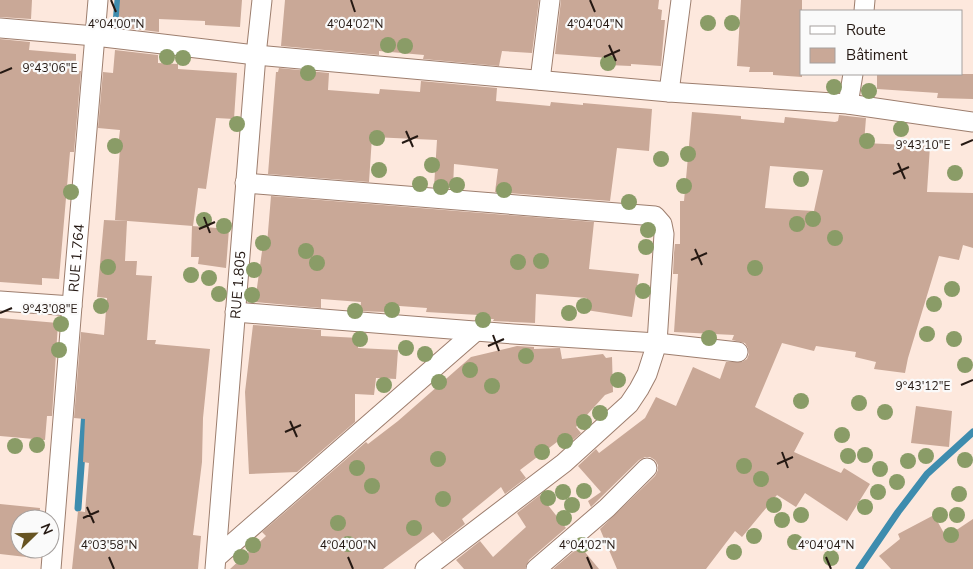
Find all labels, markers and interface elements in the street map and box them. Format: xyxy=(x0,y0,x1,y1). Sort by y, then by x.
legend xyxy=(800,10,963,75)
text: 4°04'00"N xyxy=(88,16,144,32)
text: 4°04'02"N xyxy=(327,16,383,32)
text: 4°04'04"N xyxy=(567,16,623,32)
text: Route xyxy=(846,20,886,40)
text: Bâtiment xyxy=(846,45,908,65)
text: 9°43'06"E xyxy=(23,60,77,76)
text: 9°43'10"E xyxy=(896,137,950,153)
street label: RUE 1.764 xyxy=(64,223,88,293)
street label: RUE 1.805 xyxy=(225,250,250,320)
text: 9°43'08"E xyxy=(23,301,77,317)
text: 9°43'12"E xyxy=(896,378,950,394)
north arrow xyxy=(10,509,60,559)
text: N xyxy=(36,521,57,538)
text: 4°03'58"N xyxy=(81,537,137,553)
text: 4°04'00"N xyxy=(320,537,376,553)
text: 4°04'02"N xyxy=(559,537,615,553)
text: 4°04'04"N xyxy=(798,537,854,553)

